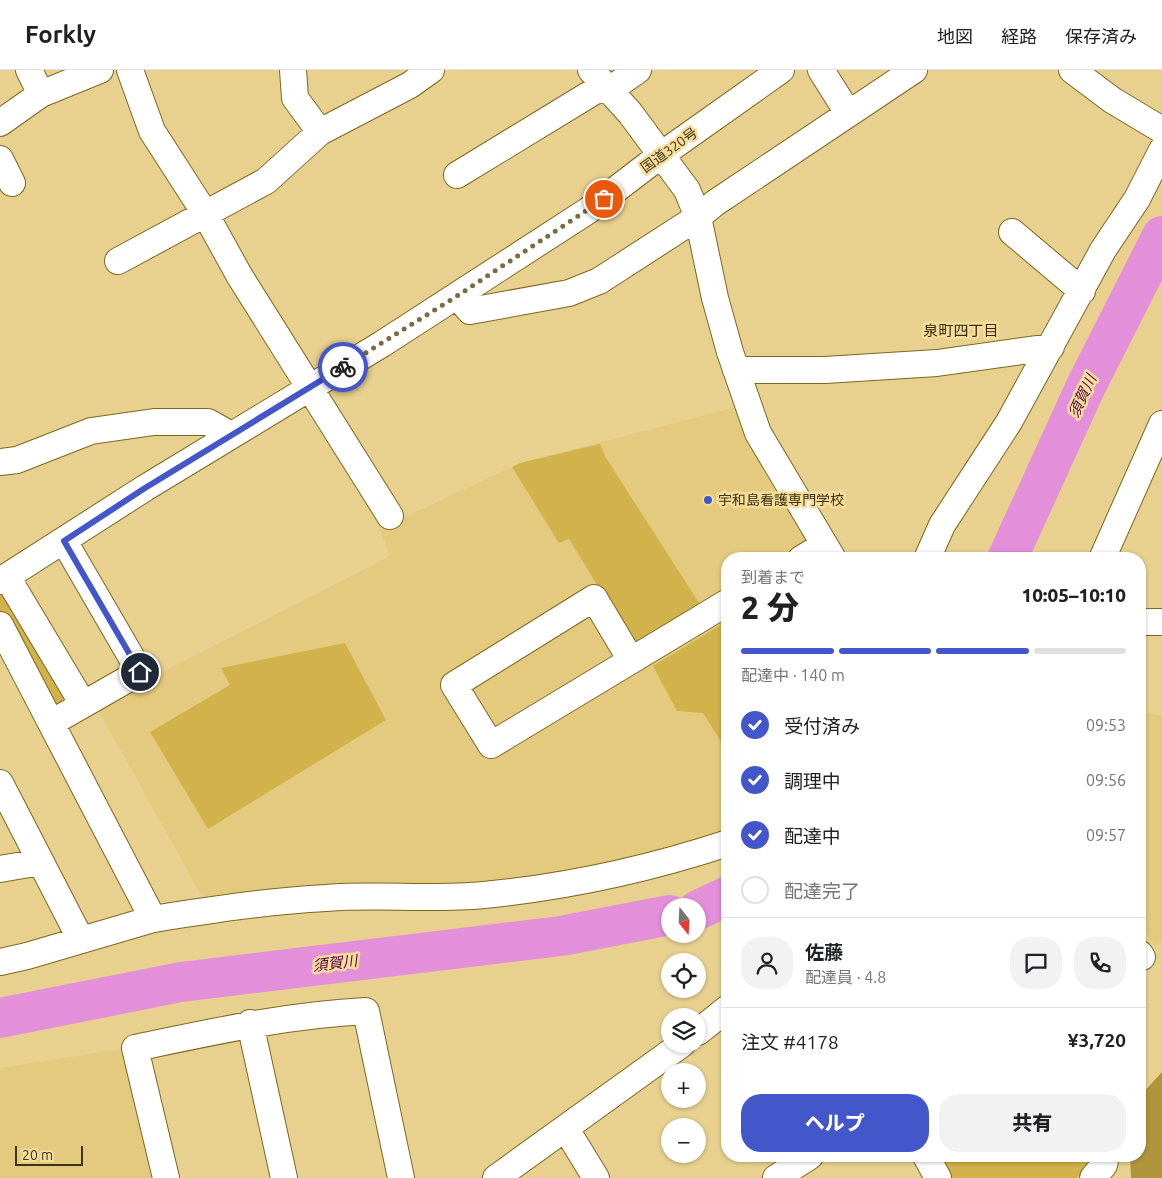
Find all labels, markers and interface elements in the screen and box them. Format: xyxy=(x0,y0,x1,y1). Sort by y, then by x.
text: Forkly xyxy=(25,21,96,48)
text: 地図 xyxy=(937,26,973,46)
text: 経路 xyxy=(1001,26,1037,46)
text: 保存済み xyxy=(1065,26,1137,46)
street label: 国道320号 xyxy=(638,124,700,176)
pin xyxy=(583,178,625,220)
icon: bag xyxy=(590,185,618,213)
district label: 泉町四丁目 xyxy=(923,322,999,339)
courier xyxy=(318,342,368,392)
icon: bike xyxy=(329,353,357,381)
water label: 須賀川 xyxy=(1065,370,1100,420)
place label: 宇和島看護専門学校 xyxy=(718,492,844,508)
marker: 宇和島看護専門学校 xyxy=(702,494,714,506)
text: 到着まで xyxy=(741,568,805,586)
text: 10:05–10:10 xyxy=(1021,584,1126,606)
text: 2 分 xyxy=(741,589,799,625)
pin xyxy=(119,651,161,693)
icon: home xyxy=(126,658,154,686)
text: 配達中 · 140 m xyxy=(741,666,845,684)
icon: check xyxy=(741,711,769,739)
text: 受付済み xyxy=(784,715,860,737)
text: 09:53 xyxy=(1086,716,1126,734)
icon: check xyxy=(741,766,769,794)
text: 調理中 xyxy=(784,770,841,792)
text: 09:56 xyxy=(1086,771,1126,789)
icon: check xyxy=(741,821,769,849)
text: 配達中 xyxy=(784,825,841,847)
text: 09:57 xyxy=(1086,826,1126,844)
text: 配達完了 xyxy=(784,880,860,902)
north arrow xyxy=(661,898,706,942)
map controls xyxy=(661,898,706,1163)
button: person xyxy=(741,937,793,989)
button: chat xyxy=(1010,937,1062,989)
button: phone xyxy=(1074,937,1126,989)
text: 佐藤 xyxy=(805,941,843,963)
water label: 須賀川 xyxy=(312,952,360,974)
button: locate xyxy=(661,953,706,998)
text: 配達員 · 4.8 xyxy=(805,968,886,986)
button: layers xyxy=(661,1008,706,1053)
text: ¥3,720 xyxy=(1068,1029,1126,1051)
text: 注文 #4178 xyxy=(741,1031,839,1053)
button: + xyxy=(661,1063,706,1108)
button: ヘルプ xyxy=(741,1094,929,1152)
button: 共有 xyxy=(939,1094,1126,1152)
button: − xyxy=(661,1118,706,1163)
scale bar xyxy=(15,1143,82,1166)
text: 20 m xyxy=(22,1147,53,1163)

